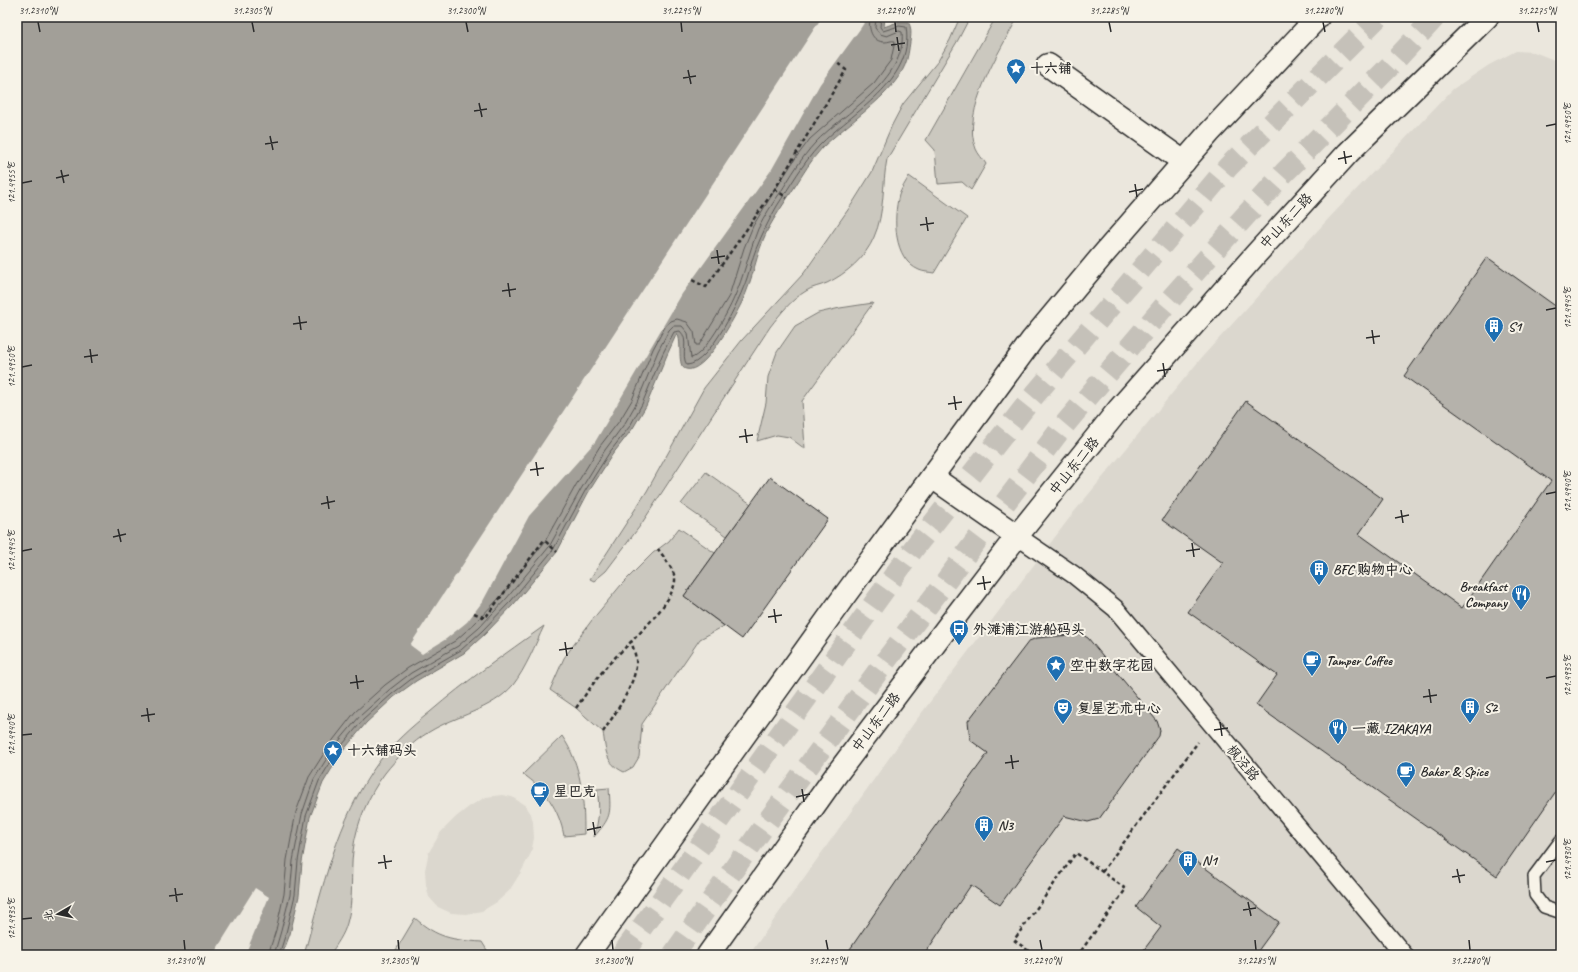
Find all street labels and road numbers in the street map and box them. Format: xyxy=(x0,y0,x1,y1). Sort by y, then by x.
street label: 中山东二路 xyxy=(1256,190,1316,252)
street label: 中山东二路 xyxy=(1045,433,1103,499)
street label: 中山东二路 xyxy=(848,689,904,755)
street label: 枫泾路 xyxy=(1223,741,1263,785)

